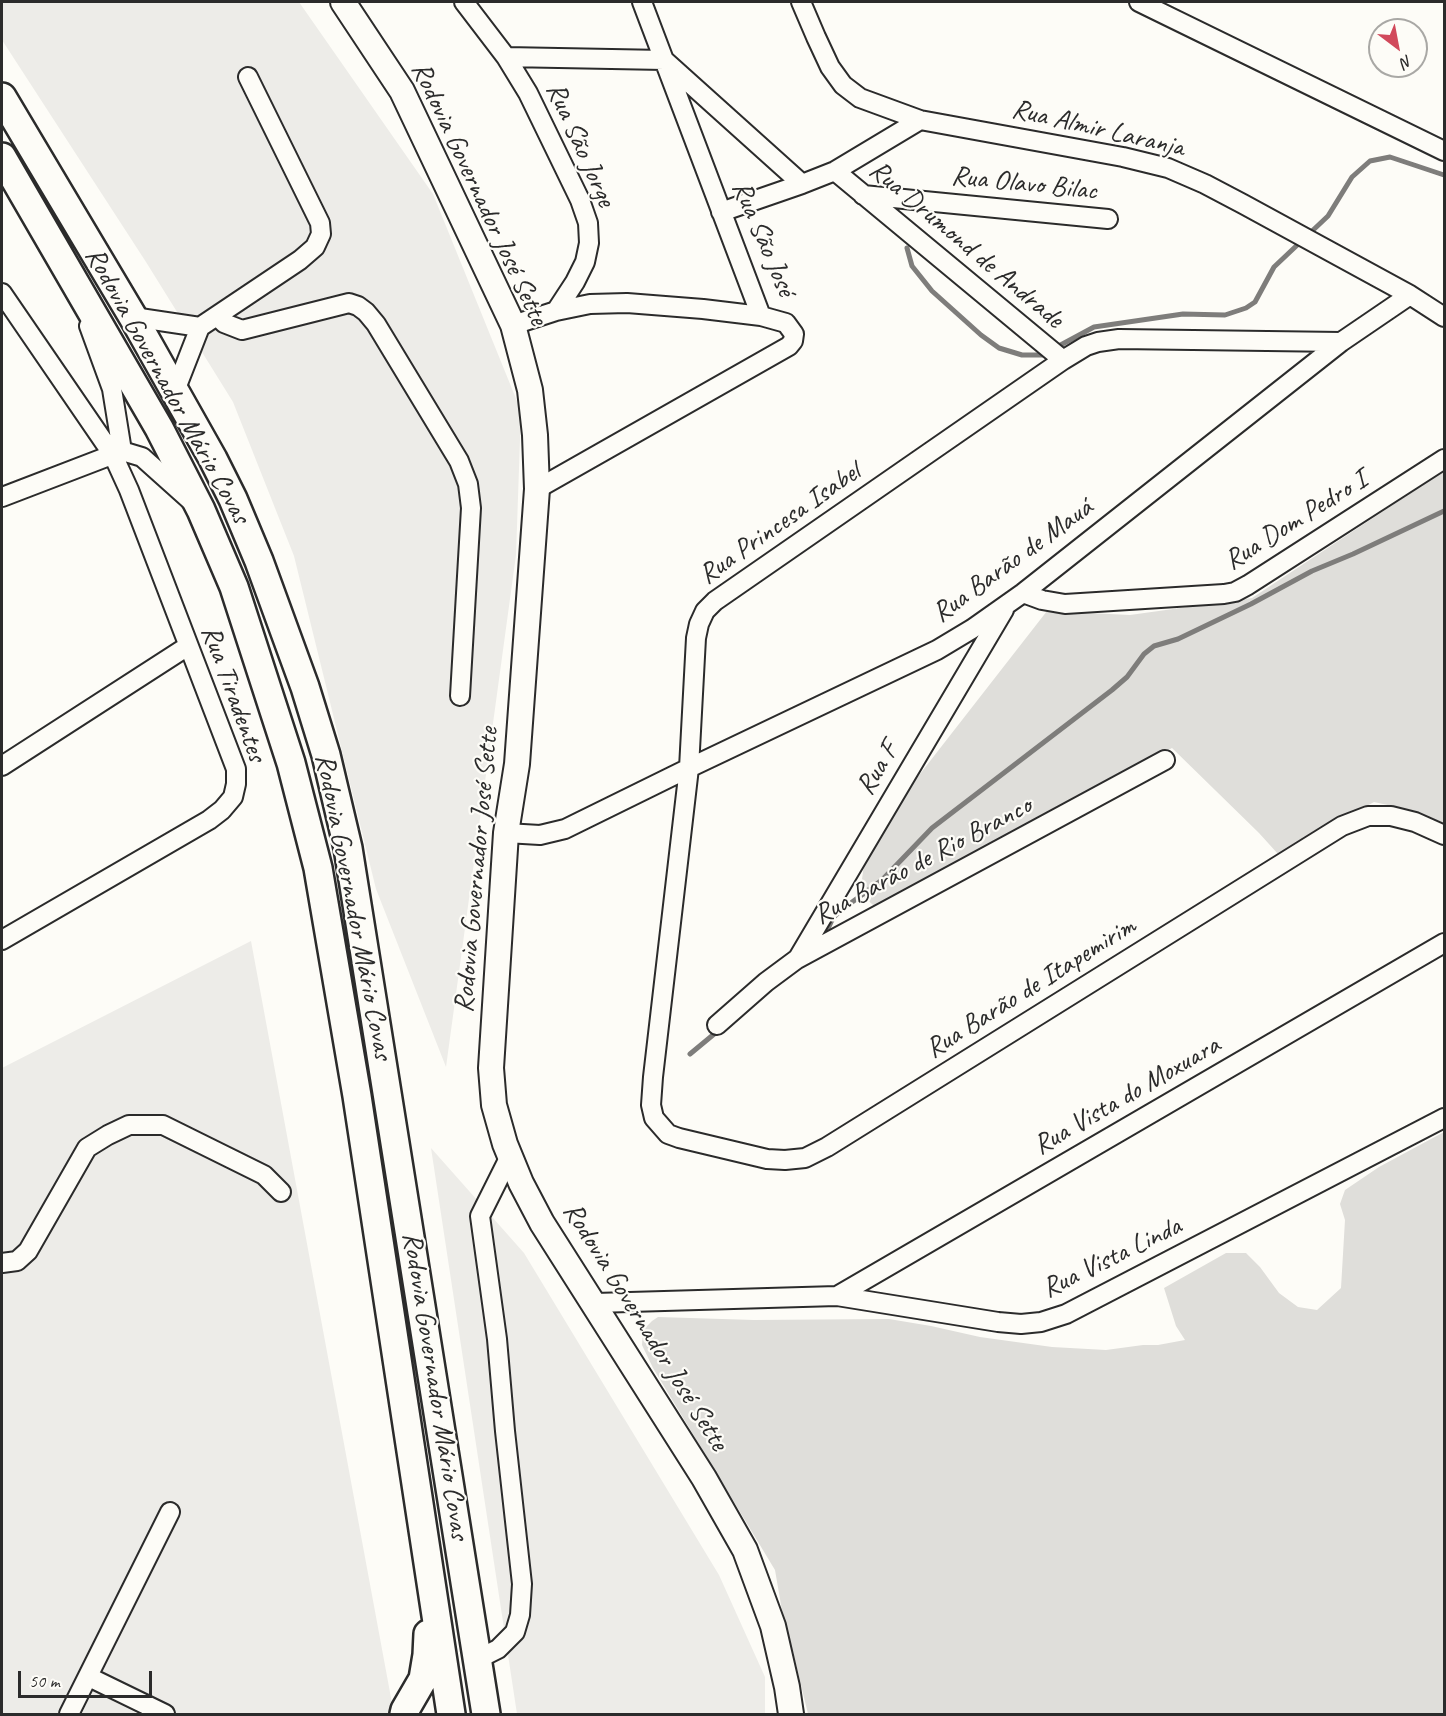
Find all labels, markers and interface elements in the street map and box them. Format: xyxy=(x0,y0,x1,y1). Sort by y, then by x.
north arrow xyxy=(1368,18,1428,78)
text: N xyxy=(1397,50,1416,73)
street label: Rodovia Governador José Sette xyxy=(403,57,555,331)
street label: Rua São Jorge xyxy=(538,78,622,212)
street label: Rua Almir Laranja xyxy=(1009,93,1187,165)
street label: Rua Drumond de Andrade xyxy=(862,154,1070,336)
street label: Rua Olavo Bilac xyxy=(950,160,1098,208)
street label: Rua São José xyxy=(724,176,802,302)
street label: Rodovia Governador Mário Covas xyxy=(77,242,257,530)
street label: Rua Princesa Isabel xyxy=(693,456,867,592)
street label: Rua Dom Pedro I xyxy=(1218,464,1374,578)
street label: Rua Barão de Mauá xyxy=(926,492,1100,630)
street label: Rua Tiradentes xyxy=(193,621,273,767)
street label: Rodovia Governador José Sette xyxy=(448,726,506,1014)
street label: Rua F xyxy=(849,737,907,801)
street label: Rodovia Governador Mário Covas xyxy=(307,751,399,1063)
street label: Rua Barão de Rio Branco xyxy=(808,789,1038,933)
street label: Rua Barão de Itapemirim xyxy=(920,910,1142,1066)
street label: Rua Vista do Moxuara xyxy=(1028,1029,1226,1163)
street label: Rodovia Governador José Sette xyxy=(555,1197,735,1457)
street label: Rua Vista Linda xyxy=(1037,1210,1187,1306)
street label: Rodovia Governador Mário Covas xyxy=(394,1230,476,1542)
scale bar xyxy=(21,1659,154,1697)
text: 50 m xyxy=(29,1670,60,1692)

